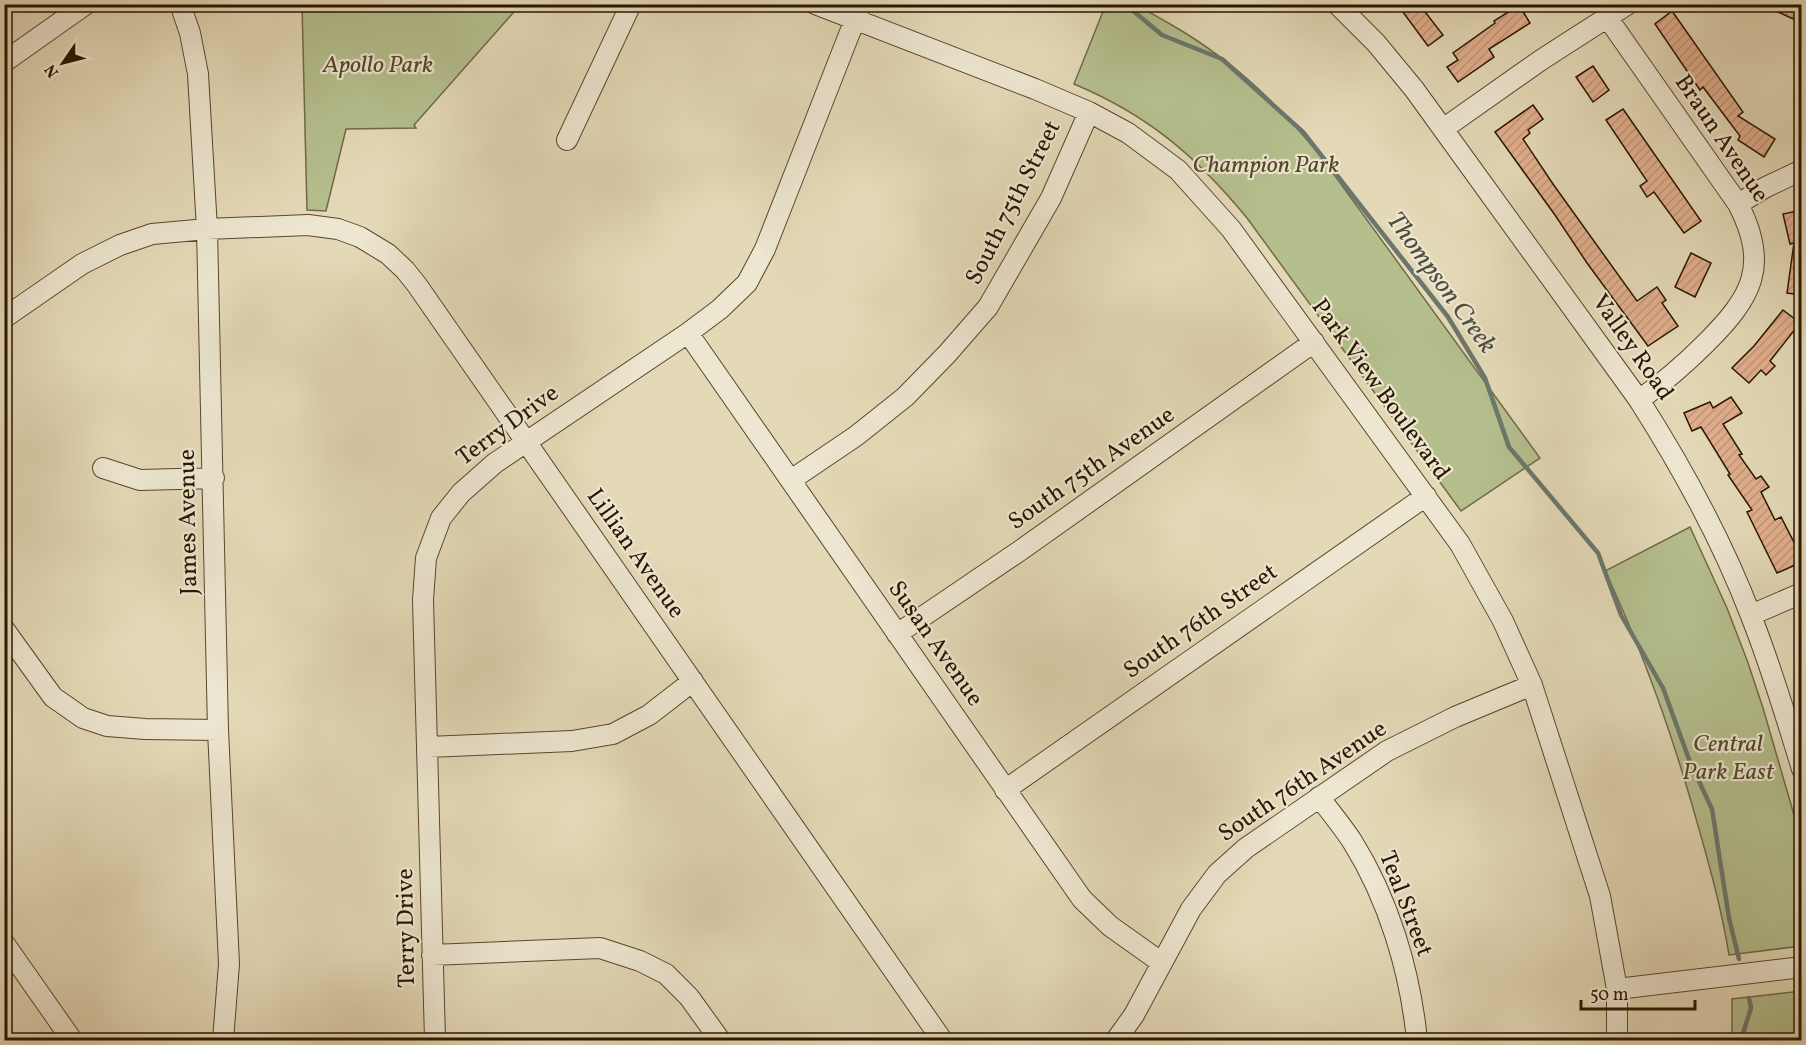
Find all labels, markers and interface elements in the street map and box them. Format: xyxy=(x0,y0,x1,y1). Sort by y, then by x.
north arrow xyxy=(33,33,93,93)
park label: Apollo Park xyxy=(322,49,433,83)
text: N xyxy=(40,59,65,82)
street label: Braun Avenue xyxy=(1665,68,1777,210)
street label: South 75th Street xyxy=(958,115,1070,291)
park label: Champion Park xyxy=(1193,149,1339,183)
water label: Thompson Creek xyxy=(1377,205,1505,361)
street label: Valley Road xyxy=(1583,288,1681,408)
street label: Park View Boulevard xyxy=(1302,292,1458,488)
street label: Terry Drive xyxy=(450,377,566,475)
street label: South 75th Avenue xyxy=(1002,399,1182,539)
street label: James Avenue xyxy=(171,449,207,595)
street label: Lillian Avenue xyxy=(578,482,692,626)
street label: South 76th Street xyxy=(1117,556,1285,688)
street label: Susan Avenue xyxy=(879,574,991,714)
street label: South 76th Avenue xyxy=(1212,713,1394,851)
park label: Central Park East xyxy=(1682,728,1775,790)
street label: Teal Street xyxy=(1369,846,1441,962)
street label: Terry Drive xyxy=(389,868,425,988)
scale bar xyxy=(1581,973,1695,1011)
text: 50 m xyxy=(1590,983,1629,1008)

